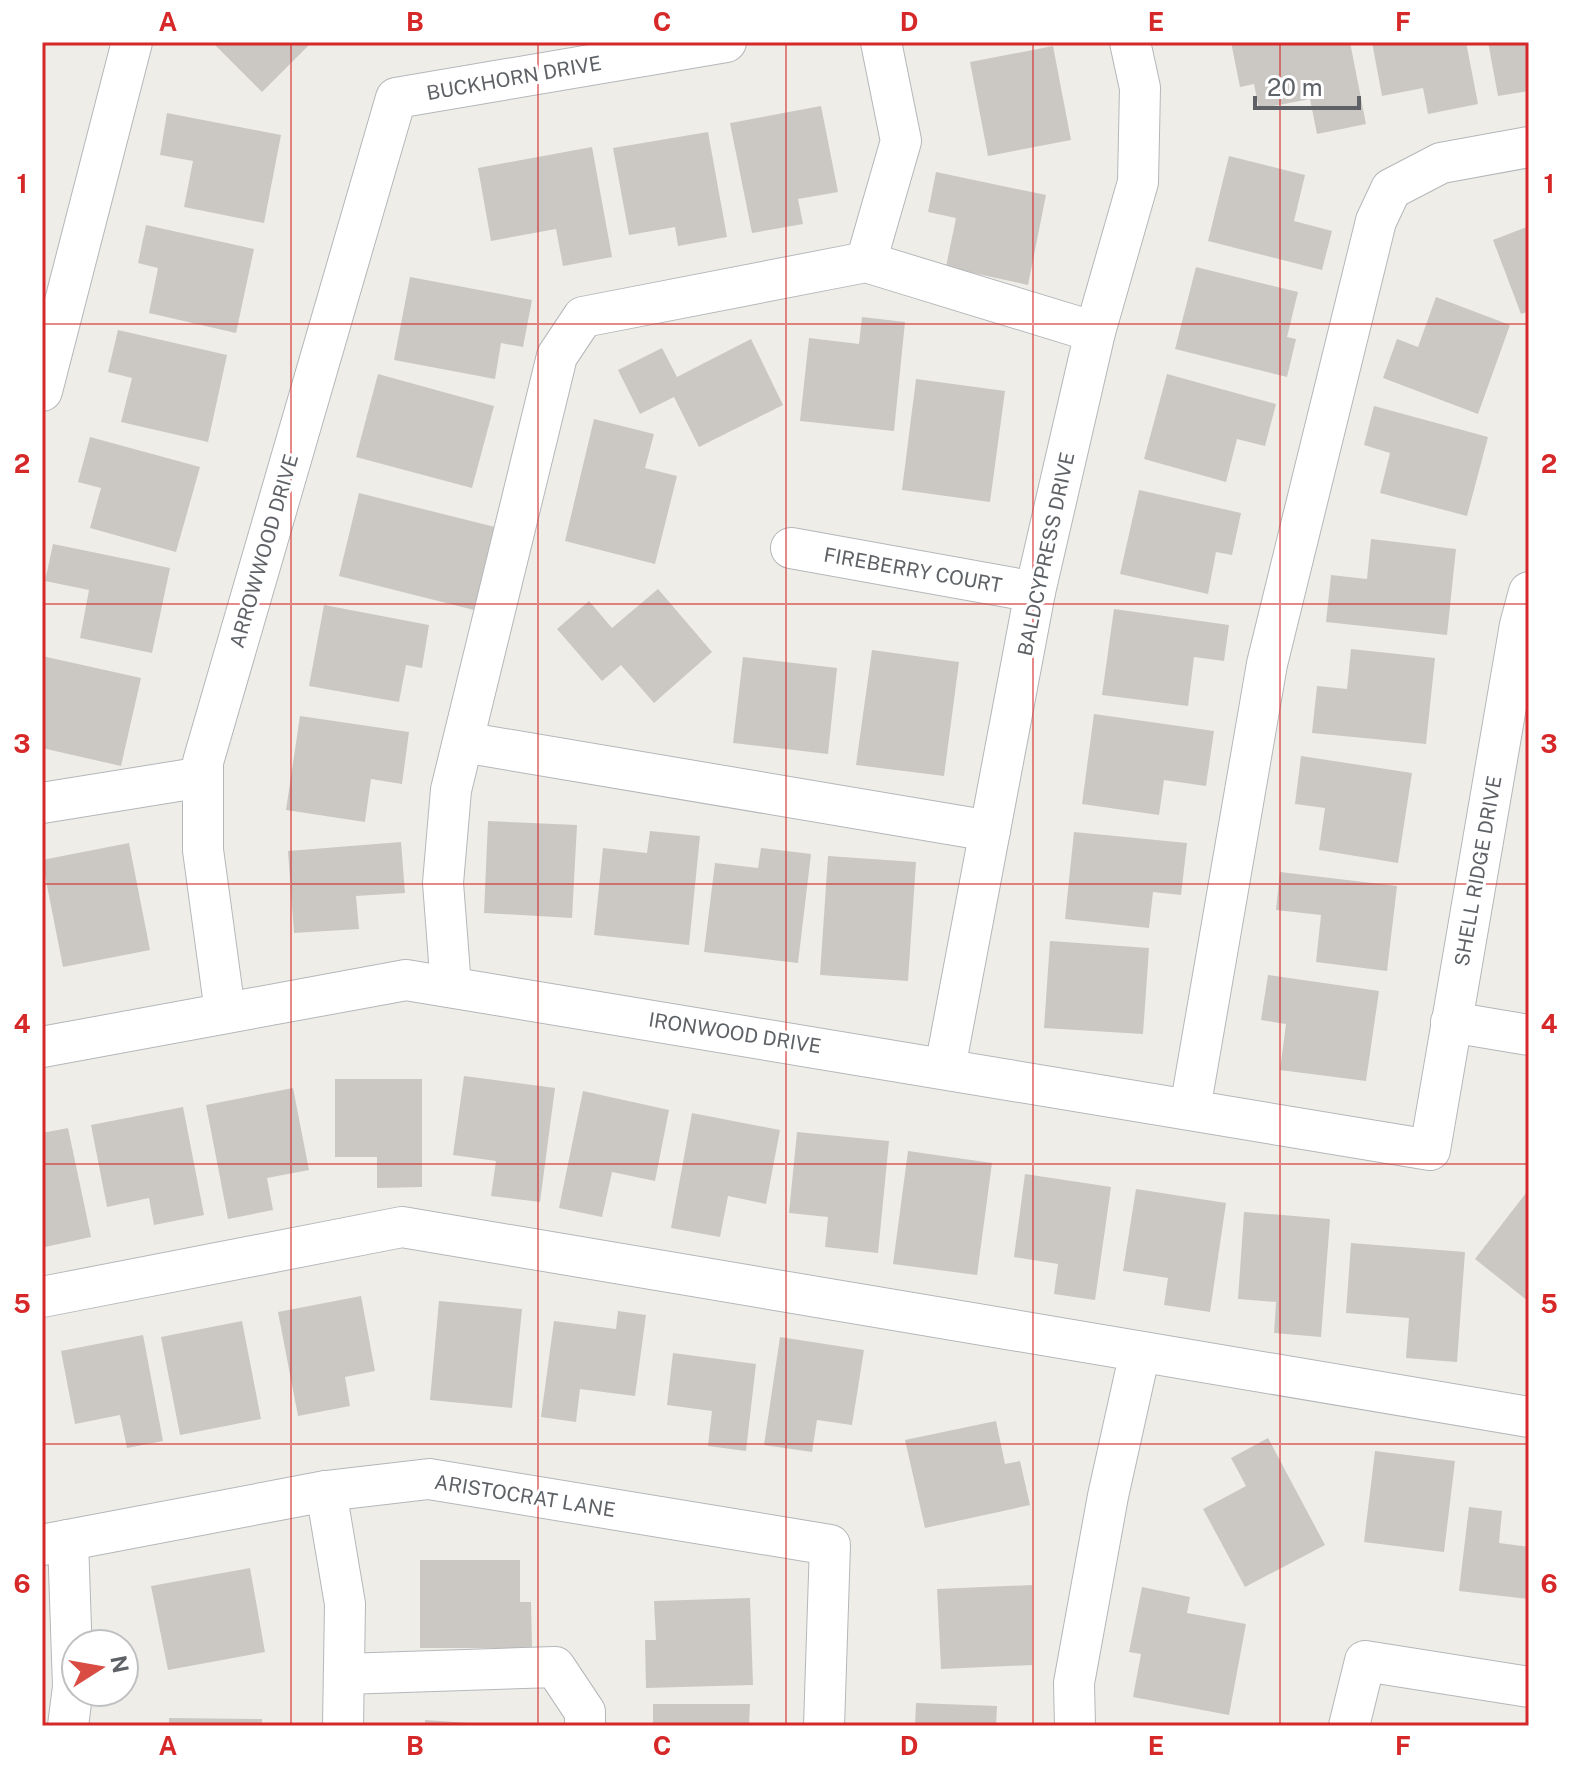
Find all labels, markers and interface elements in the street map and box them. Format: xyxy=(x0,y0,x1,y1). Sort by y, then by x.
text: A xyxy=(159,6,178,37)
text: B xyxy=(406,6,424,37)
text: C xyxy=(653,6,671,37)
text: D xyxy=(900,6,918,37)
text: E xyxy=(1148,6,1164,37)
text: F xyxy=(1395,6,1411,37)
street label: BUCKHORN DRIVE xyxy=(425,51,603,105)
scale bar xyxy=(1255,60,1359,110)
text: 20 m xyxy=(1267,73,1323,101)
text: 1 xyxy=(16,168,28,199)
text: 1 xyxy=(1543,168,1555,199)
text: 2 xyxy=(14,448,30,479)
text: 2 xyxy=(1541,448,1557,479)
street label: BALDCYPRESS DRIVE xyxy=(1013,450,1079,658)
street label: ARROWWOOD DRIVE xyxy=(225,451,303,651)
street label: FIREBERRY COURT xyxy=(822,542,1004,598)
text: 3 xyxy=(13,728,31,759)
text: 3 xyxy=(1540,728,1558,759)
street label: SHELL RIDGE DRIVE xyxy=(1449,774,1507,968)
text: 4 xyxy=(13,1008,31,1039)
street label: IRONWOOD DRIVE xyxy=(647,1008,823,1058)
text: 4 xyxy=(1540,1008,1558,1039)
text: 5 xyxy=(13,1288,31,1319)
text: 5 xyxy=(1540,1288,1558,1319)
street label: ARISTOCRAT LANE xyxy=(433,1470,617,1522)
text: 6 xyxy=(13,1568,31,1599)
text: 6 xyxy=(1540,1568,1558,1599)
north arrow xyxy=(60,1628,140,1708)
text: N xyxy=(105,1653,134,1675)
text: A xyxy=(159,1730,178,1761)
text: B xyxy=(406,1730,424,1761)
text: C xyxy=(653,1730,671,1761)
text: D xyxy=(900,1730,918,1761)
text: E xyxy=(1148,1730,1164,1761)
text: F xyxy=(1395,1730,1411,1761)

